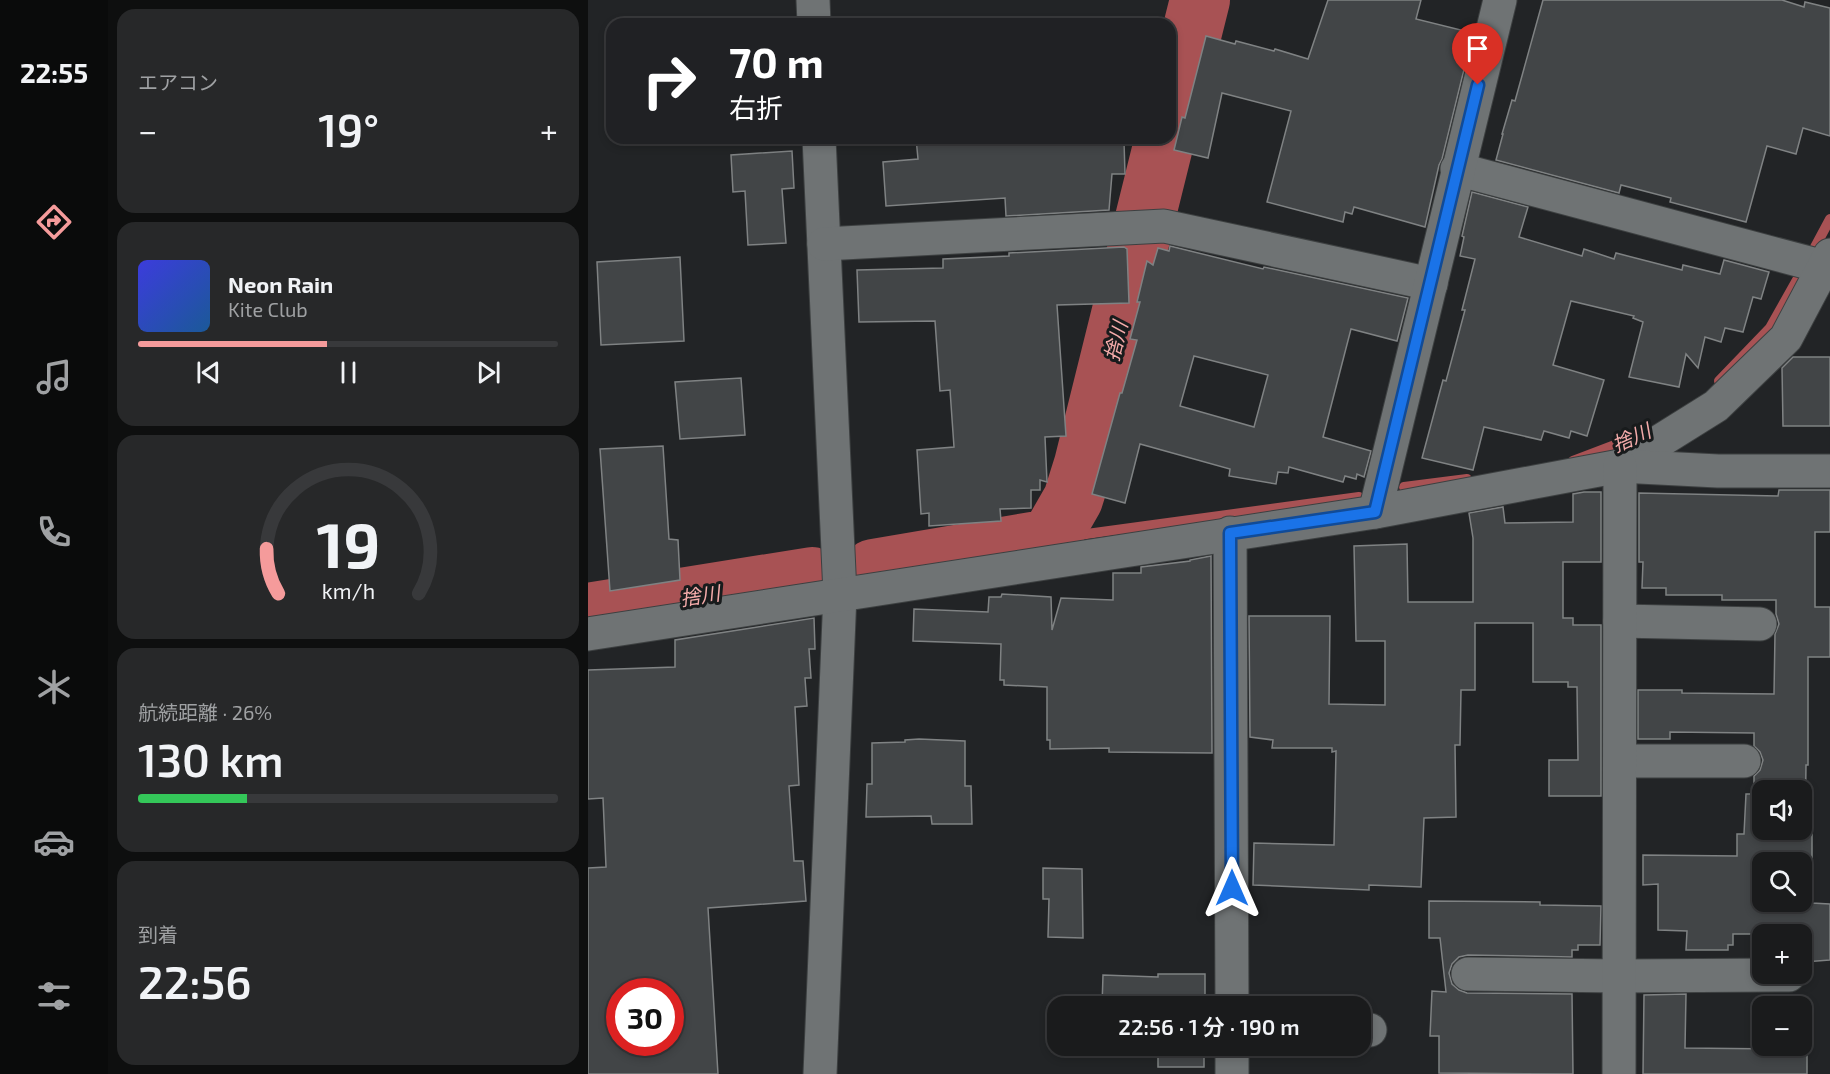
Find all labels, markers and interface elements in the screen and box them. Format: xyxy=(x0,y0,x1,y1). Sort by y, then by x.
pin xyxy=(1452,23,1503,85)
icon: arrive xyxy=(1461,32,1494,65)
text: 70 m xyxy=(729,36,824,86)
icon: right xyxy=(630,42,708,120)
text: 22:55 xyxy=(20,56,88,88)
text: エアコン xyxy=(138,70,218,94)
text: 右折 xyxy=(729,91,783,123)
text: 19° xyxy=(318,102,379,156)
text: − xyxy=(138,110,157,150)
text: + xyxy=(540,110,558,150)
icon: directions xyxy=(33,201,75,243)
text: Neon Rain xyxy=(228,271,333,297)
text: Kite Club xyxy=(228,297,308,321)
water label: 捨川 xyxy=(1099,317,1132,363)
icon: music xyxy=(33,356,75,398)
icon: previous xyxy=(192,356,225,389)
icon: pause xyxy=(332,356,365,389)
icon: next xyxy=(472,356,505,389)
water label: 捨川 xyxy=(1608,417,1656,456)
text: 19 xyxy=(316,506,380,581)
icon: phone xyxy=(33,511,75,553)
text: km/h xyxy=(321,578,375,603)
water label: 捨川 xyxy=(678,580,724,610)
icon: climate xyxy=(33,666,75,708)
text: 航続距離 · 26% xyxy=(138,700,272,724)
text: 130 km xyxy=(138,732,284,786)
map controls xyxy=(1752,780,1812,1056)
button: sound xyxy=(1752,780,1812,840)
icon: car xyxy=(33,821,75,863)
button: search xyxy=(1752,852,1812,912)
position arrow xyxy=(1200,856,1264,920)
text: 到着 xyxy=(138,922,178,946)
button: + xyxy=(1752,924,1812,984)
text: 22:56 xyxy=(138,954,251,1008)
icon: filters xyxy=(33,975,75,1017)
speed limit sign: 30 xyxy=(606,978,684,1056)
button: − xyxy=(1752,996,1812,1056)
text: 22:56 · 1 分 · 190 m xyxy=(1118,1013,1300,1039)

